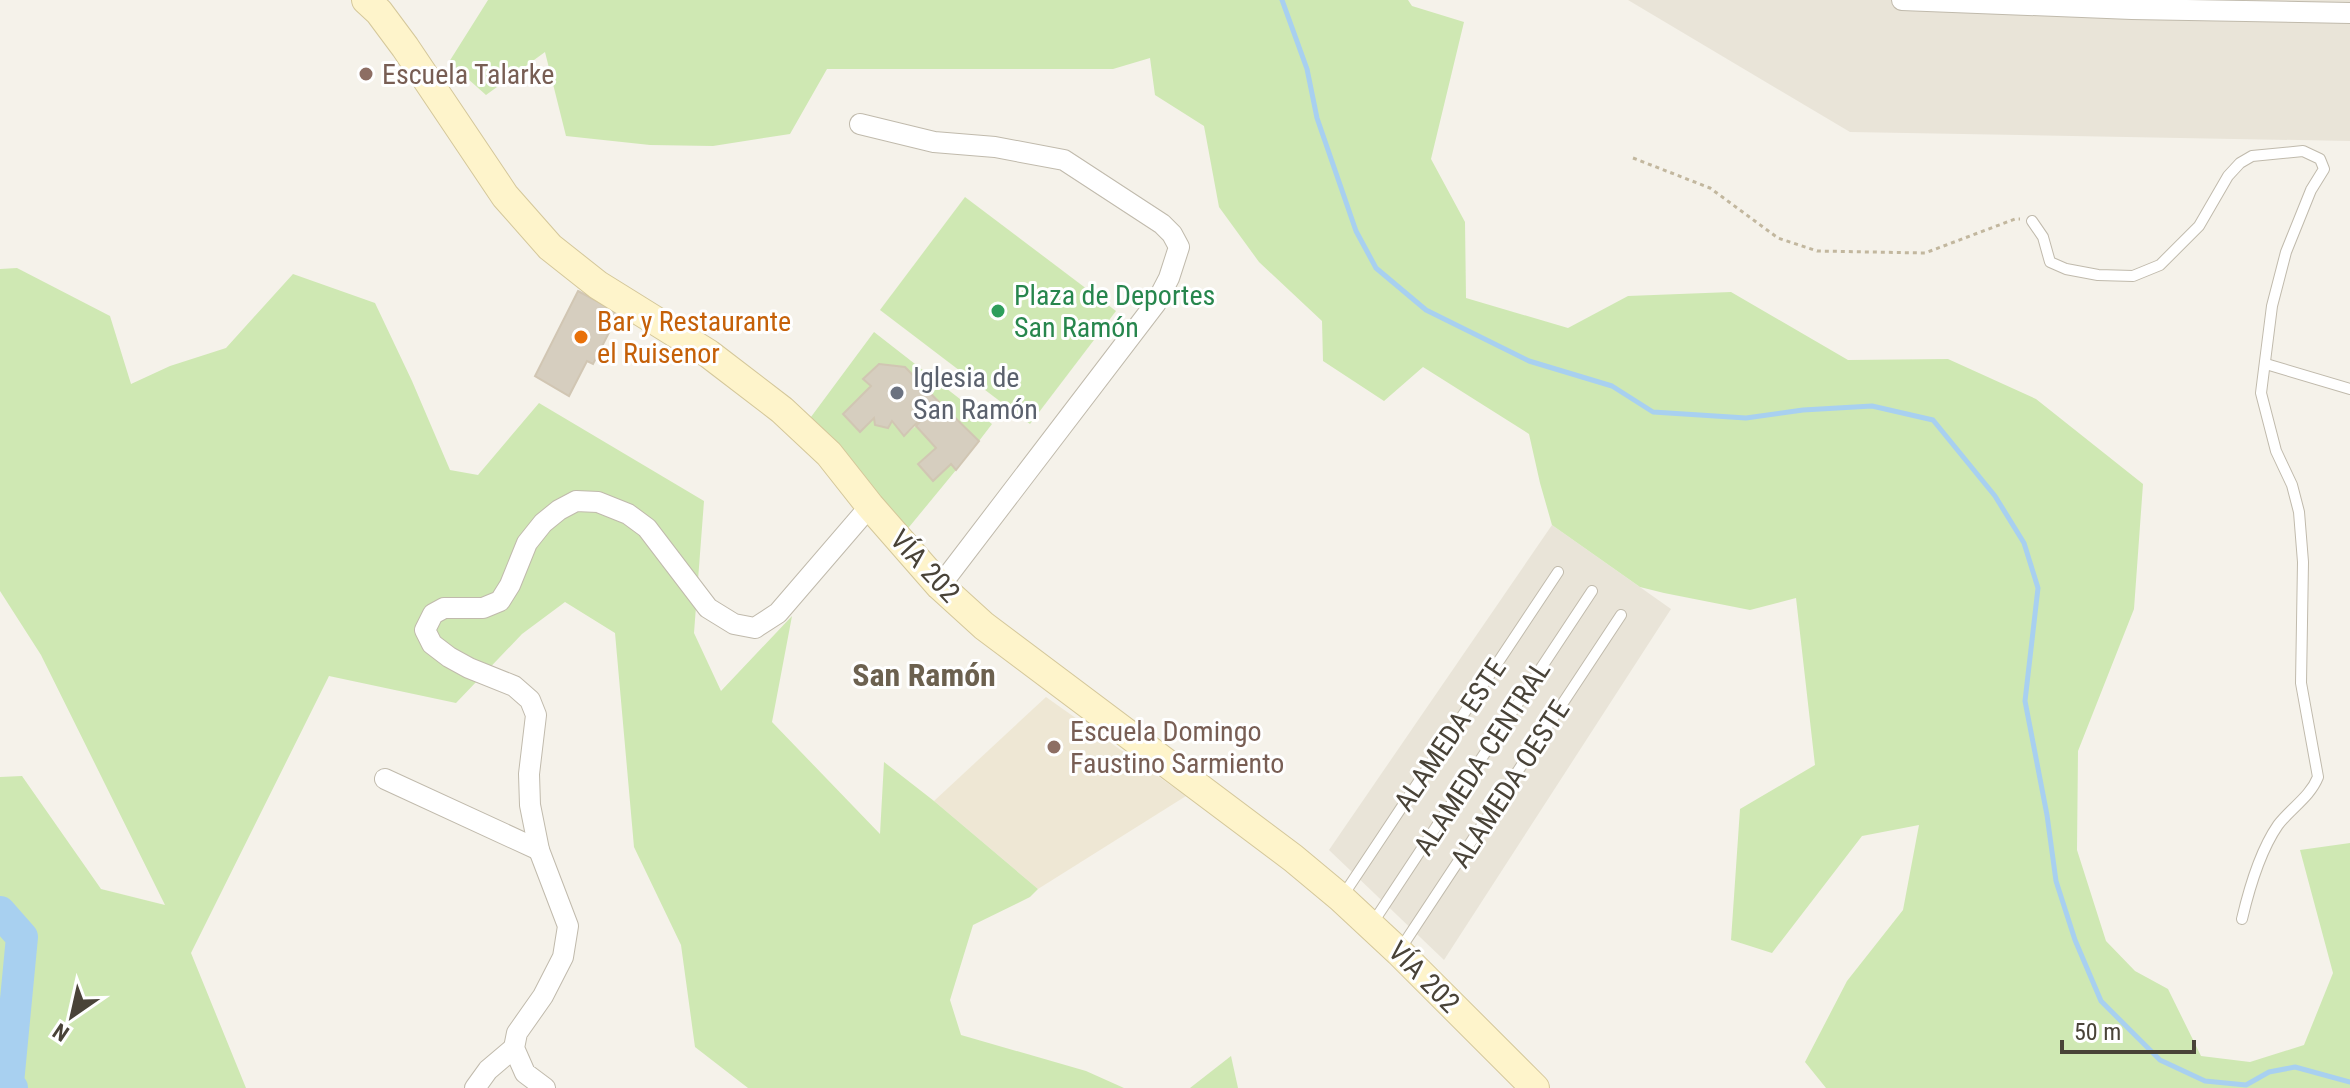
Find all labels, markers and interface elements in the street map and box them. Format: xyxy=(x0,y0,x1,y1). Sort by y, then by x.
place label: Escuela Talarke xyxy=(382,58,554,91)
marker: Escuela Talarke xyxy=(357,65,375,83)
place label: Plaza de Deportes San Ramón xyxy=(1014,279,1215,344)
marker: Plaza de Deportes San Ramón xyxy=(989,302,1007,320)
place label: Bar y Restaurante el Ruisenor xyxy=(597,305,791,370)
marker: Bar y Restaurante el Ruisenor xyxy=(572,328,590,346)
place label: Iglesia de San Ramón xyxy=(913,361,1038,426)
marker: Iglesia de San Ramón xyxy=(888,384,906,402)
street label: VÍA 202 xyxy=(883,523,967,609)
street label: ALAMEDA ESTE xyxy=(1387,653,1513,817)
street label: ALAMEDA CENTRAL xyxy=(1407,655,1557,861)
district label: San Ramón xyxy=(852,656,996,694)
street label: ALAMEDA OESTE xyxy=(1444,694,1576,874)
place label: Escuela Domingo Faustino Sarmiento xyxy=(1070,715,1284,780)
marker: Escuela Domingo Faustino Sarmiento xyxy=(1045,738,1063,756)
street label: VÍA 202 xyxy=(1382,935,1466,1019)
north arrow xyxy=(32,976,112,1056)
scale bar xyxy=(2062,1004,2194,1054)
text: N xyxy=(49,1018,74,1046)
text: 50 m xyxy=(2074,1018,2121,1046)

